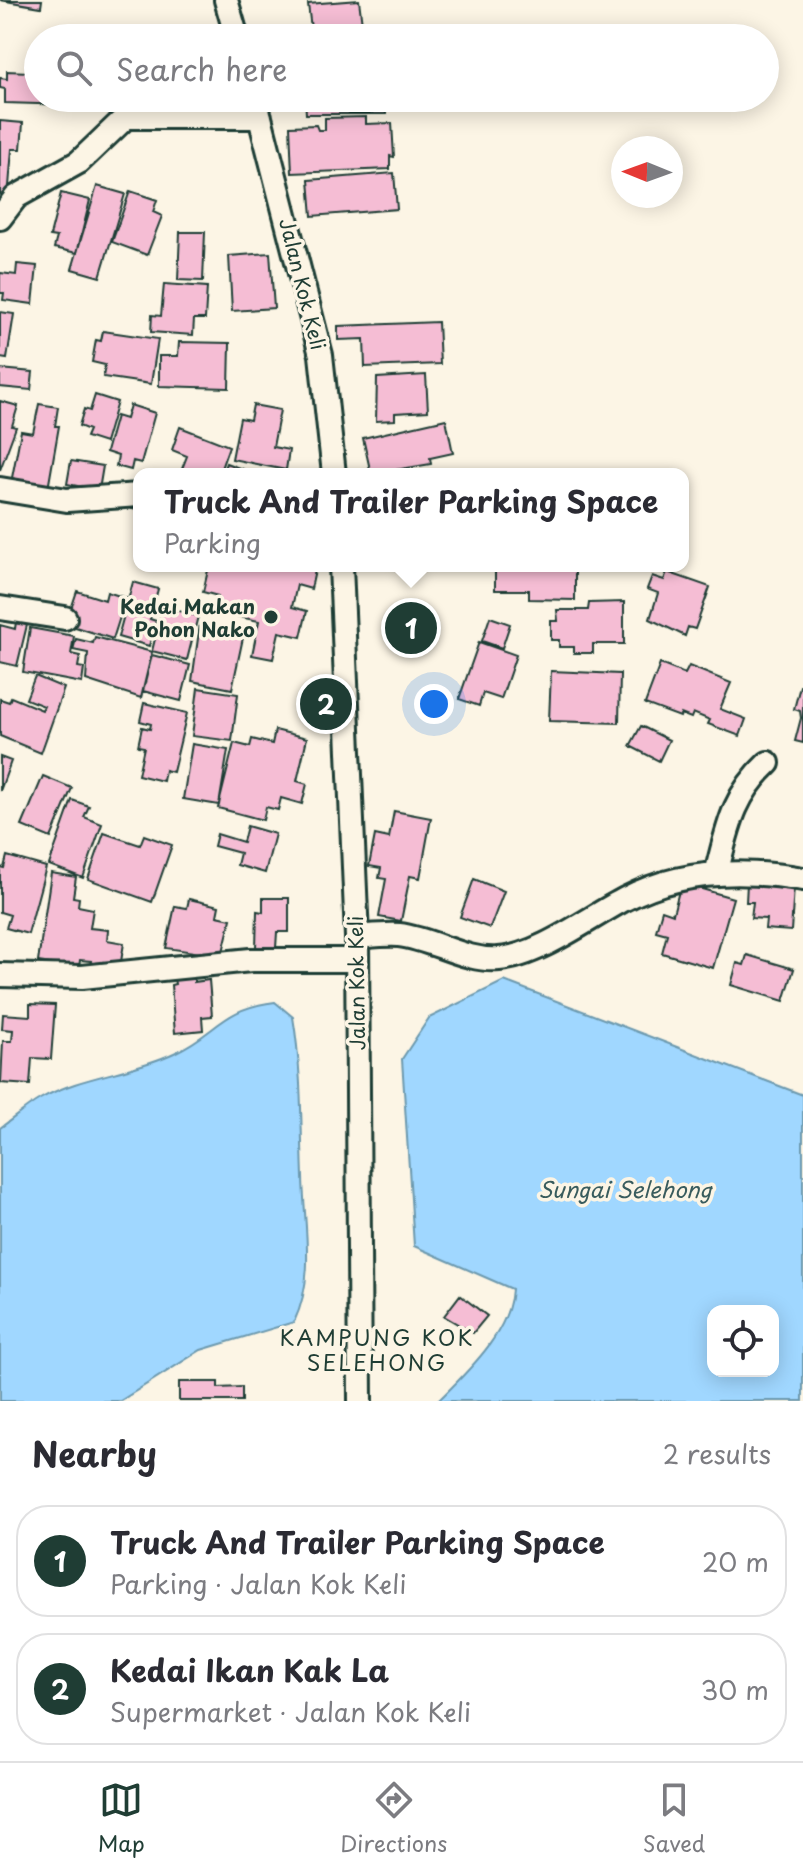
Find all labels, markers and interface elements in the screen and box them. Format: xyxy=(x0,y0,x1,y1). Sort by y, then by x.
search box xyxy=(24,24,779,112)
icon: search xyxy=(52,46,96,90)
text: Search here xyxy=(116,46,288,91)
north arrow xyxy=(611,136,683,208)
street label: Jalan Kok Keli xyxy=(272,215,334,353)
popup xyxy=(133,468,689,572)
text: Truck And Trailer Parking Space xyxy=(164,478,658,523)
text: Parking xyxy=(164,523,261,562)
place label: Kedai Makan Pohon Nako xyxy=(120,591,255,644)
pin: 1 xyxy=(385,598,437,658)
marker: Kedai Makan Pohon Nako xyxy=(262,608,280,626)
pin: 2 xyxy=(300,674,352,734)
your location xyxy=(414,684,454,724)
street label: Jalan Kok Keli xyxy=(340,915,372,1051)
water label: Sungai Selehong xyxy=(538,1172,713,1205)
map controls xyxy=(707,1305,779,1377)
button: locate xyxy=(707,1305,779,1377)
district label: KAMPUNG KOK SELEHONG xyxy=(279,1320,475,1378)
text: Nearby xyxy=(32,1427,157,1479)
text: 2 results xyxy=(663,1434,771,1473)
text: Truck And Trailer Parking Space xyxy=(110,1519,605,1564)
text: 1 xyxy=(54,1542,66,1581)
text: 20 m xyxy=(702,1542,769,1581)
text: Parking · Jalan Kok Keli xyxy=(110,1564,406,1603)
text: Kedai Ikan Kak La xyxy=(110,1647,389,1692)
text: 2 xyxy=(51,1670,69,1709)
text: 30 m xyxy=(701,1670,769,1709)
text: Supermarket · Jalan Kok Keli xyxy=(110,1692,471,1731)
tab: Map xyxy=(98,1778,145,1859)
tab: Directions xyxy=(340,1778,447,1859)
tab: Saved xyxy=(643,1778,705,1859)

